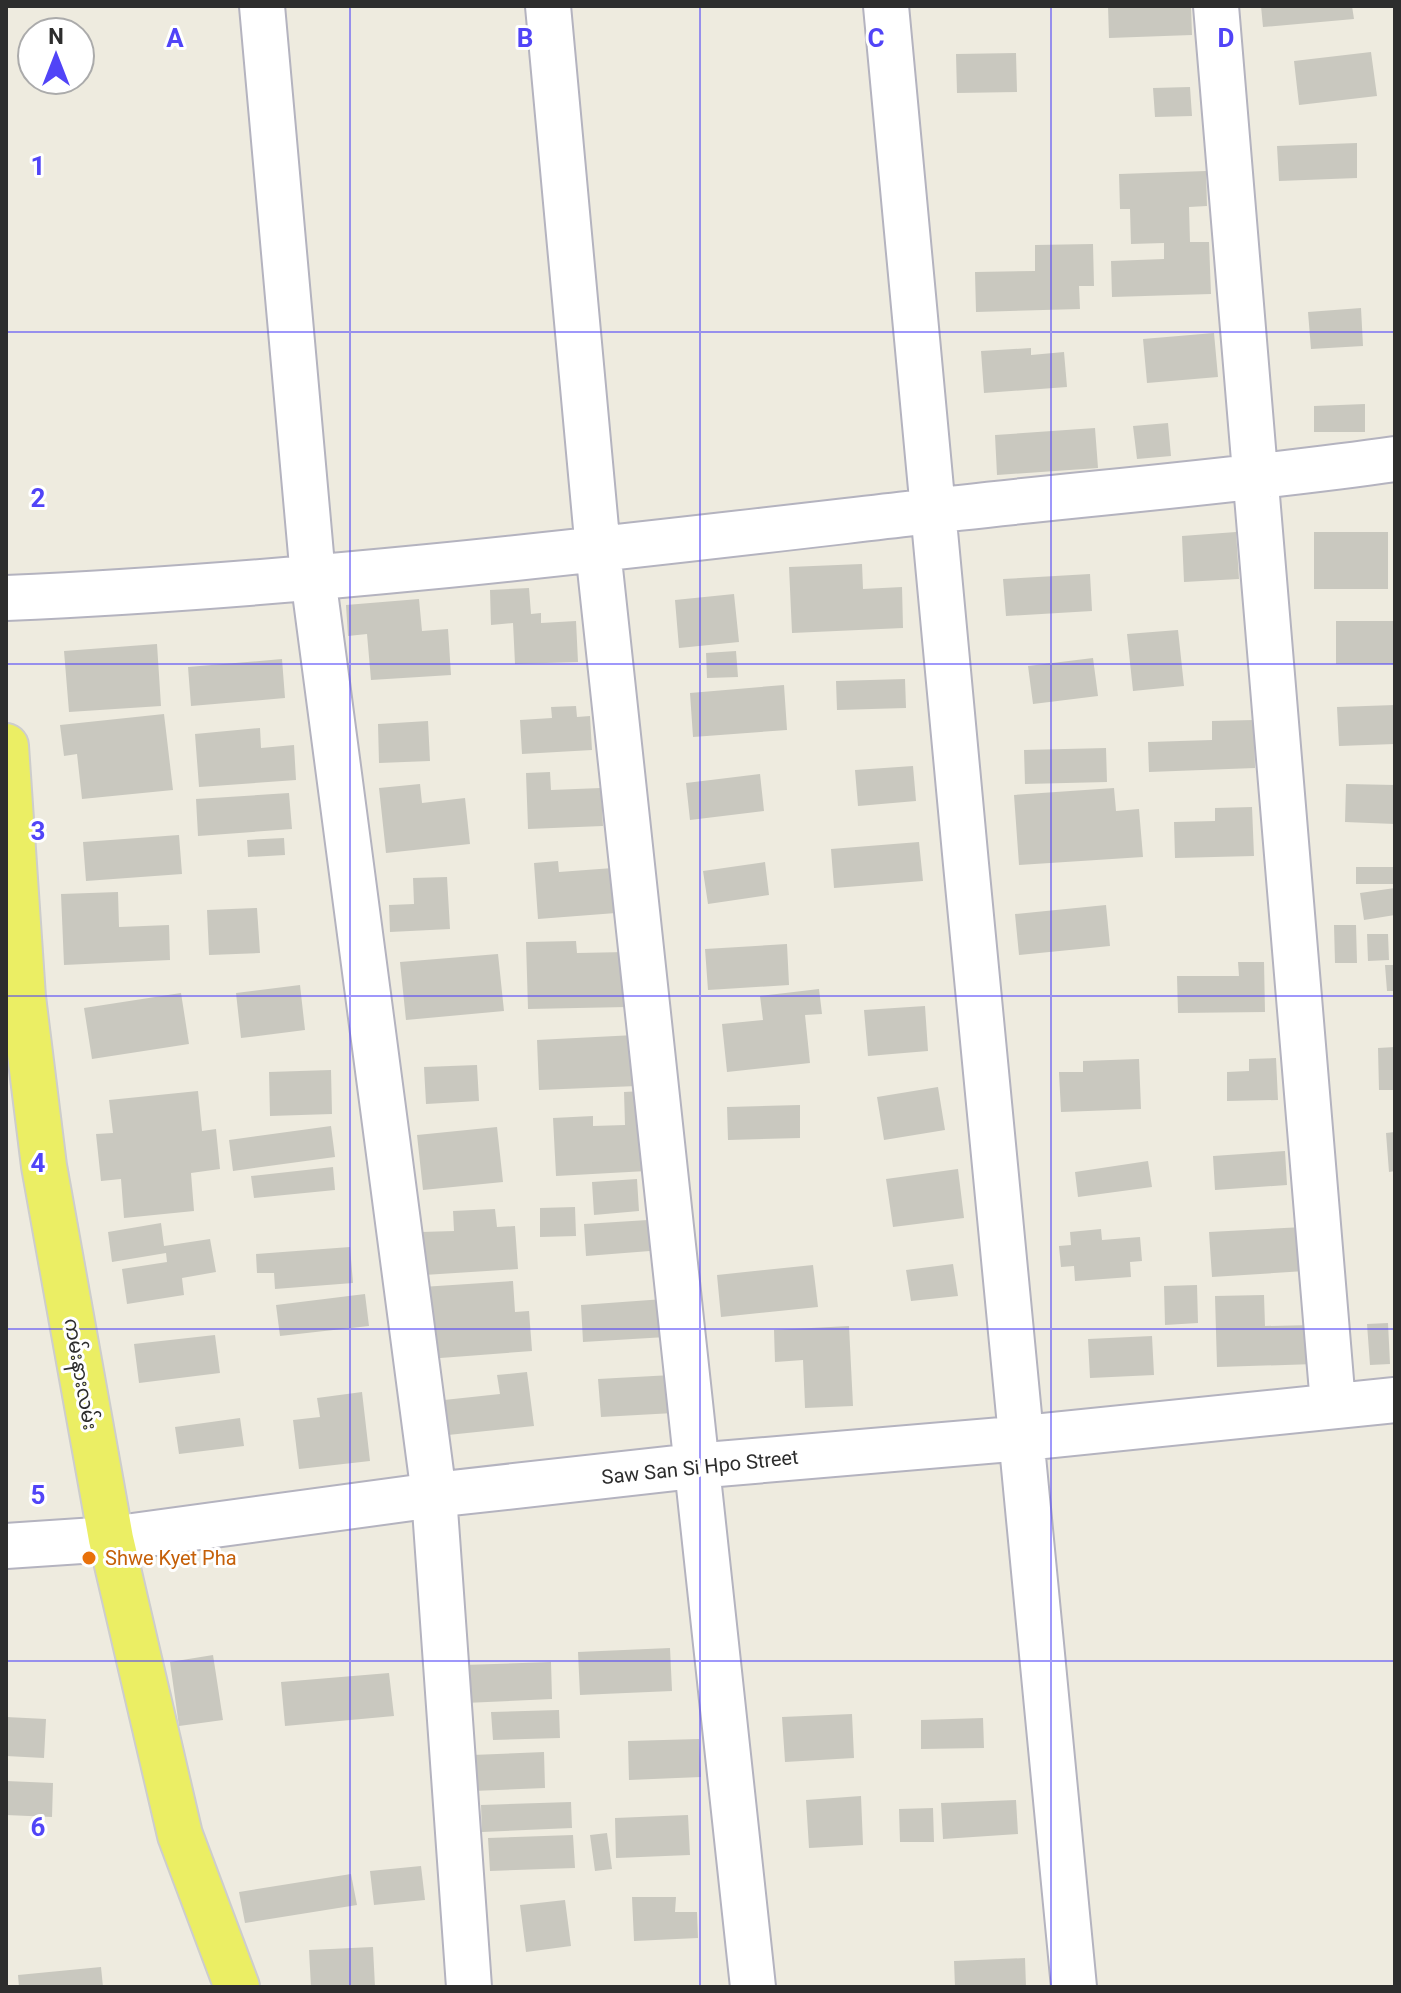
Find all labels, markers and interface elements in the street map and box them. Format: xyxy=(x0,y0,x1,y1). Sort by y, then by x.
north arrow xyxy=(16,16,96,96)
text: A xyxy=(166,23,184,53)
text: B xyxy=(517,23,533,53)
text: C xyxy=(867,23,885,53)
text: D xyxy=(1218,23,1234,53)
text: N xyxy=(48,24,64,49)
text: 1 xyxy=(31,151,45,181)
text: 2 xyxy=(31,483,45,513)
text: 3 xyxy=(31,816,45,846)
text: 4 xyxy=(31,1148,46,1178)
street label: ကမ်းနားလမ်း xyxy=(55,1316,105,1433)
street label: Saw San Si Hpo Street xyxy=(600,1445,800,1489)
text: 5 xyxy=(31,1480,45,1510)
place label: Shwe Kyet Pha xyxy=(105,1546,237,1570)
marker: Shwe Kyet Pha xyxy=(80,1549,98,1567)
text: 6 xyxy=(31,1812,46,1842)

